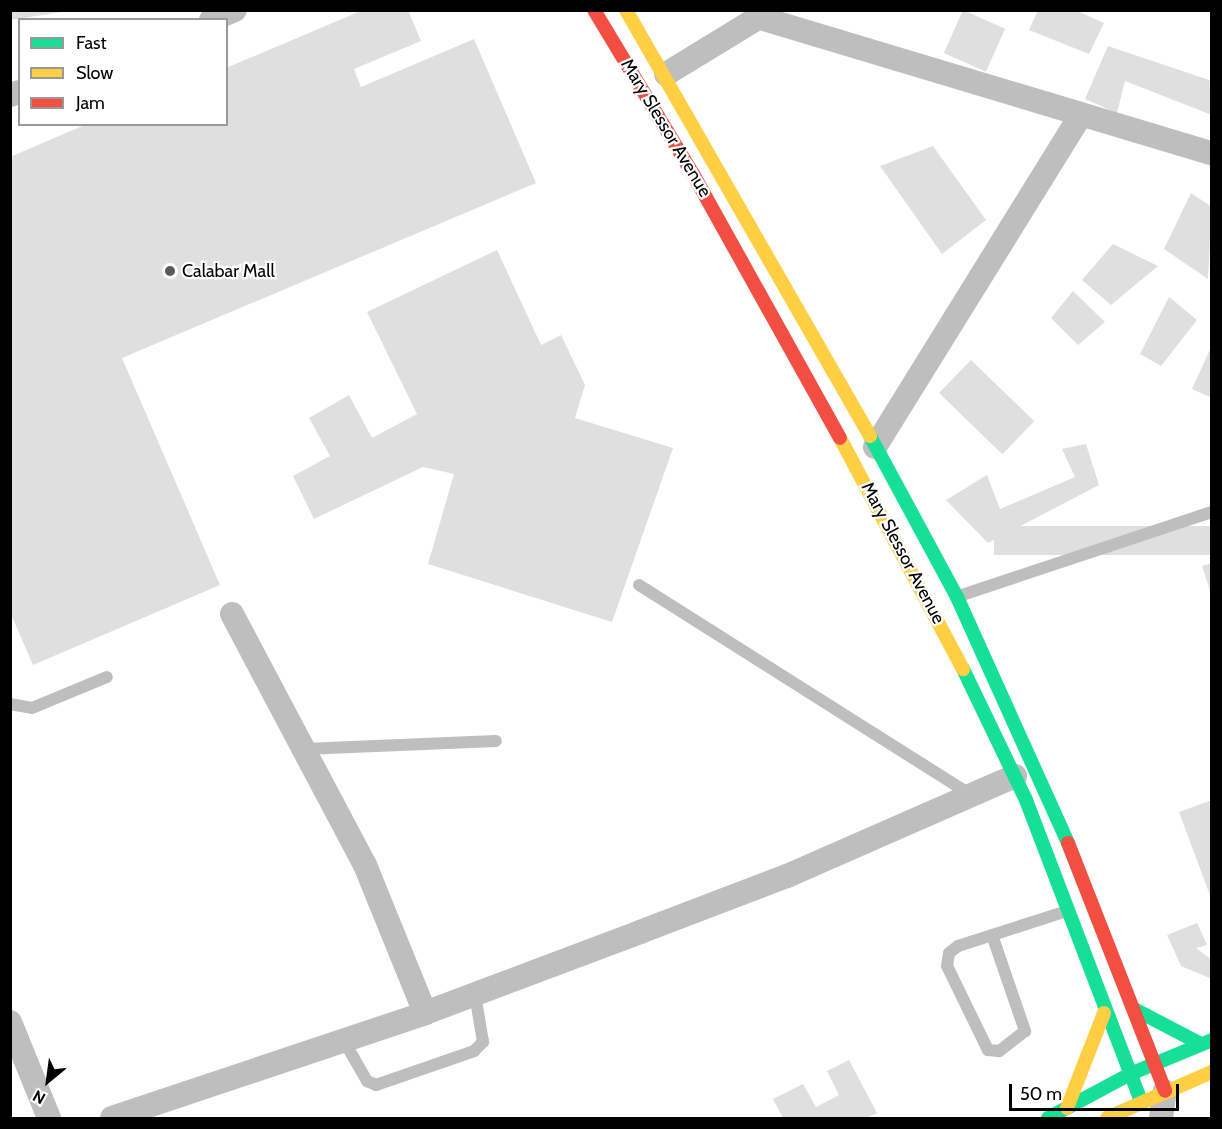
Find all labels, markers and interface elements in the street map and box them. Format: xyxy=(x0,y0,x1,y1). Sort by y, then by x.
legend xyxy=(18,18,228,126)
text: Fast xyxy=(76,32,107,54)
street label: Mary Slessor Avenue xyxy=(616,55,716,201)
text: Slow xyxy=(76,62,113,84)
text: Jam xyxy=(76,92,105,114)
place label: Calabar Mall xyxy=(182,260,275,282)
marker: Calabar Mall xyxy=(163,264,177,278)
street label: Mary Slessor Avenue xyxy=(857,478,949,628)
north arrow xyxy=(18,1051,78,1111)
scale bar xyxy=(1012,1072,1182,1110)
text: 50 m xyxy=(1020,1083,1062,1105)
text: N xyxy=(29,1086,49,1108)

